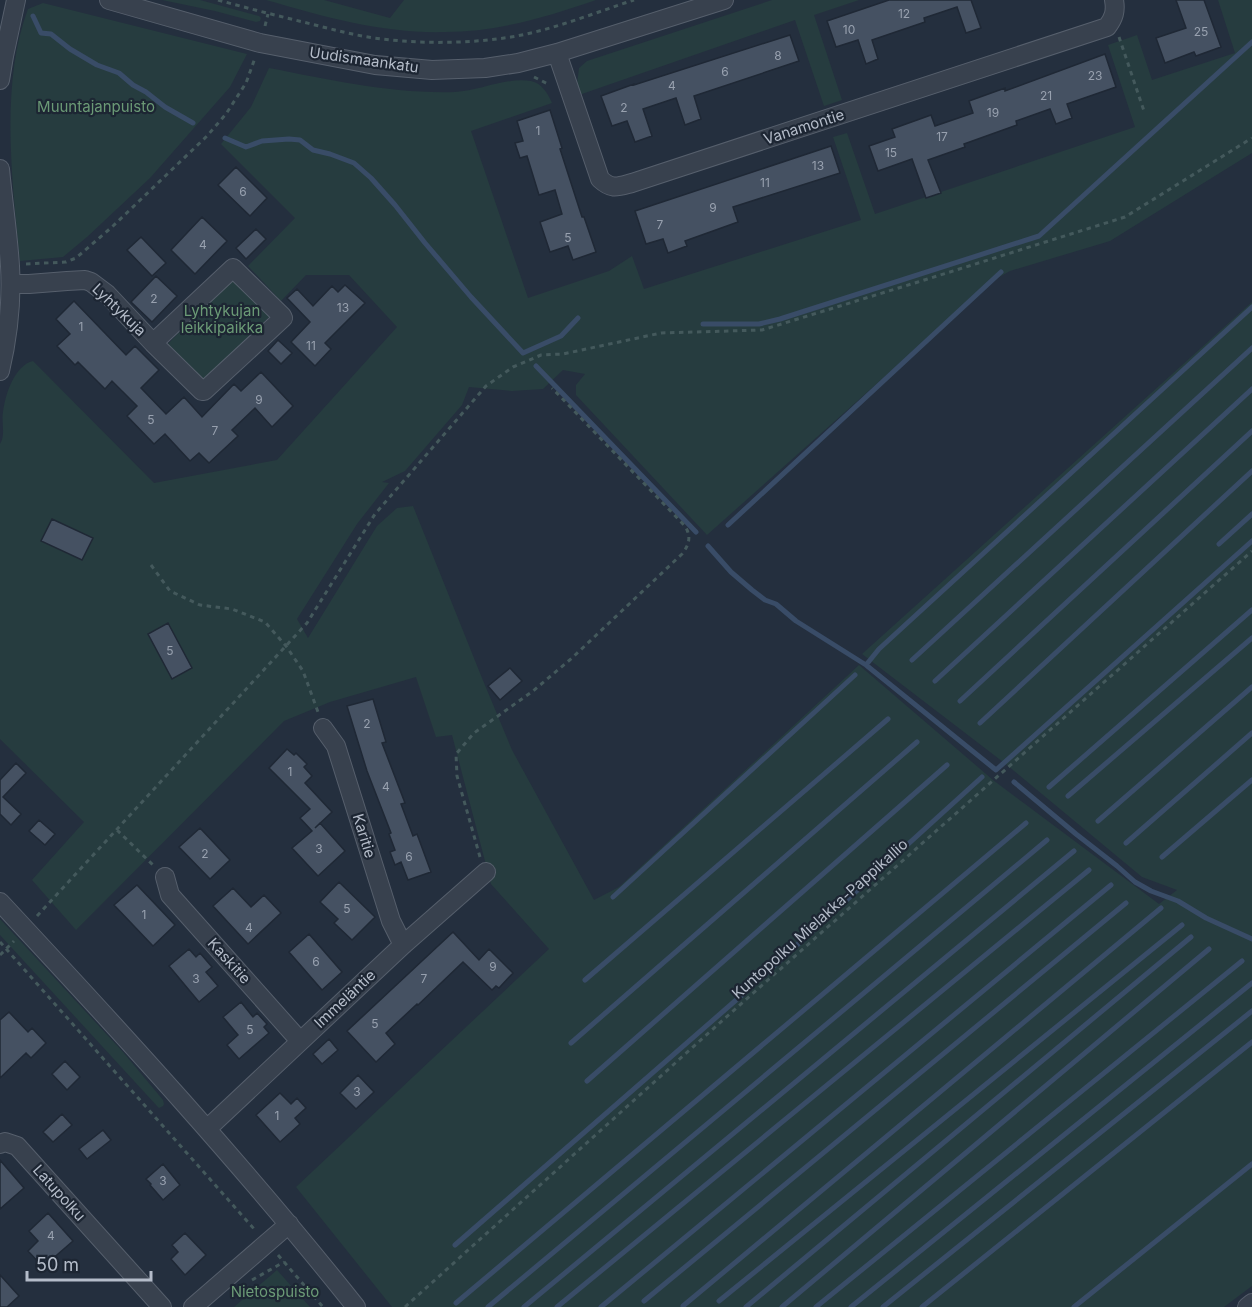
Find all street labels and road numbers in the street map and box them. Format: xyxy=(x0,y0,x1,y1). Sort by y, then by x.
street label: Uudismaankatu xyxy=(308,42,420,77)
street label: Vanamontie xyxy=(761,105,847,148)
street label: Lyhtykuja xyxy=(88,279,150,340)
street label: Karitie xyxy=(349,811,380,860)
street label: Kuntopolku Mielakka-Pappikallio xyxy=(728,834,912,1003)
street label: Kaskitie xyxy=(204,934,255,988)
street label: Immeläntie xyxy=(310,965,379,1032)
street label: Latupolku xyxy=(29,1160,90,1225)

